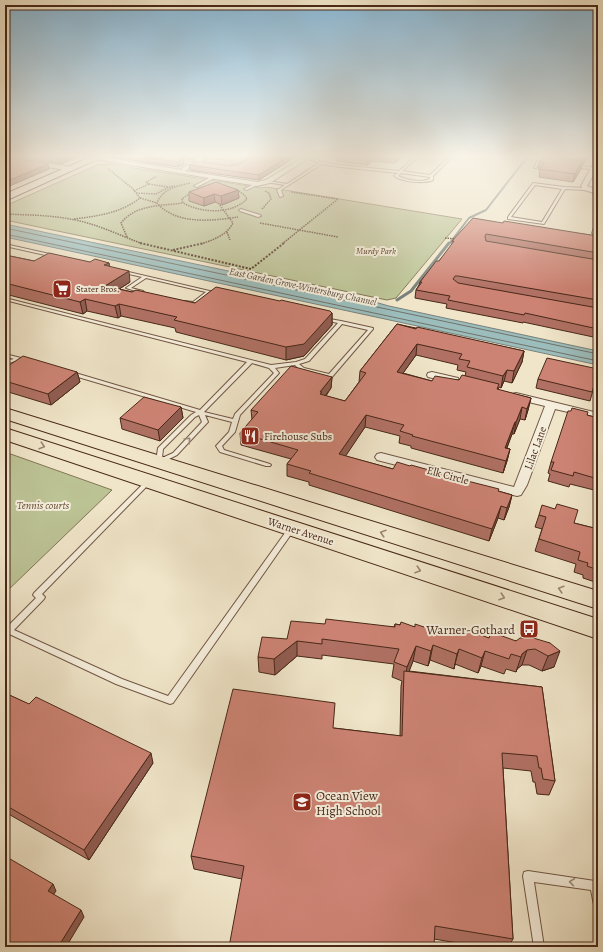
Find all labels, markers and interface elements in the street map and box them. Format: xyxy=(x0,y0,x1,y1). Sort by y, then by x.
park label: Murdy Park xyxy=(356,245,396,257)
water label: East Garden Grove-Wintersburg Channel xyxy=(228,265,378,309)
supermarket icon: Stater Bros. xyxy=(51,278,73,300)
place label: Stater Bros. xyxy=(76,283,119,295)
street label: Lilac Lane xyxy=(521,424,550,472)
restaurant icon: Firehouse Subs xyxy=(239,425,261,447)
place label: Firehouse Subs xyxy=(264,429,332,444)
one-way arrow xyxy=(183,437,190,445)
one-way arrow xyxy=(38,441,45,450)
street label: Elk Circle xyxy=(425,463,471,488)
park label: Tennis courts xyxy=(17,498,70,513)
street label: Warner Avenue xyxy=(265,513,336,549)
one-way arrow xyxy=(380,529,387,538)
one-way arrow xyxy=(415,565,422,573)
one-way arrow xyxy=(557,585,564,594)
one-way arrow xyxy=(499,592,506,601)
bus stop icon: Warner-Gothard xyxy=(518,618,540,640)
place label: Warner-Gothard xyxy=(425,621,515,638)
place label: Ocean View High School xyxy=(316,787,381,819)
school or university icon: Ocean View High School xyxy=(291,791,313,813)
one-way arrow xyxy=(568,878,575,887)

